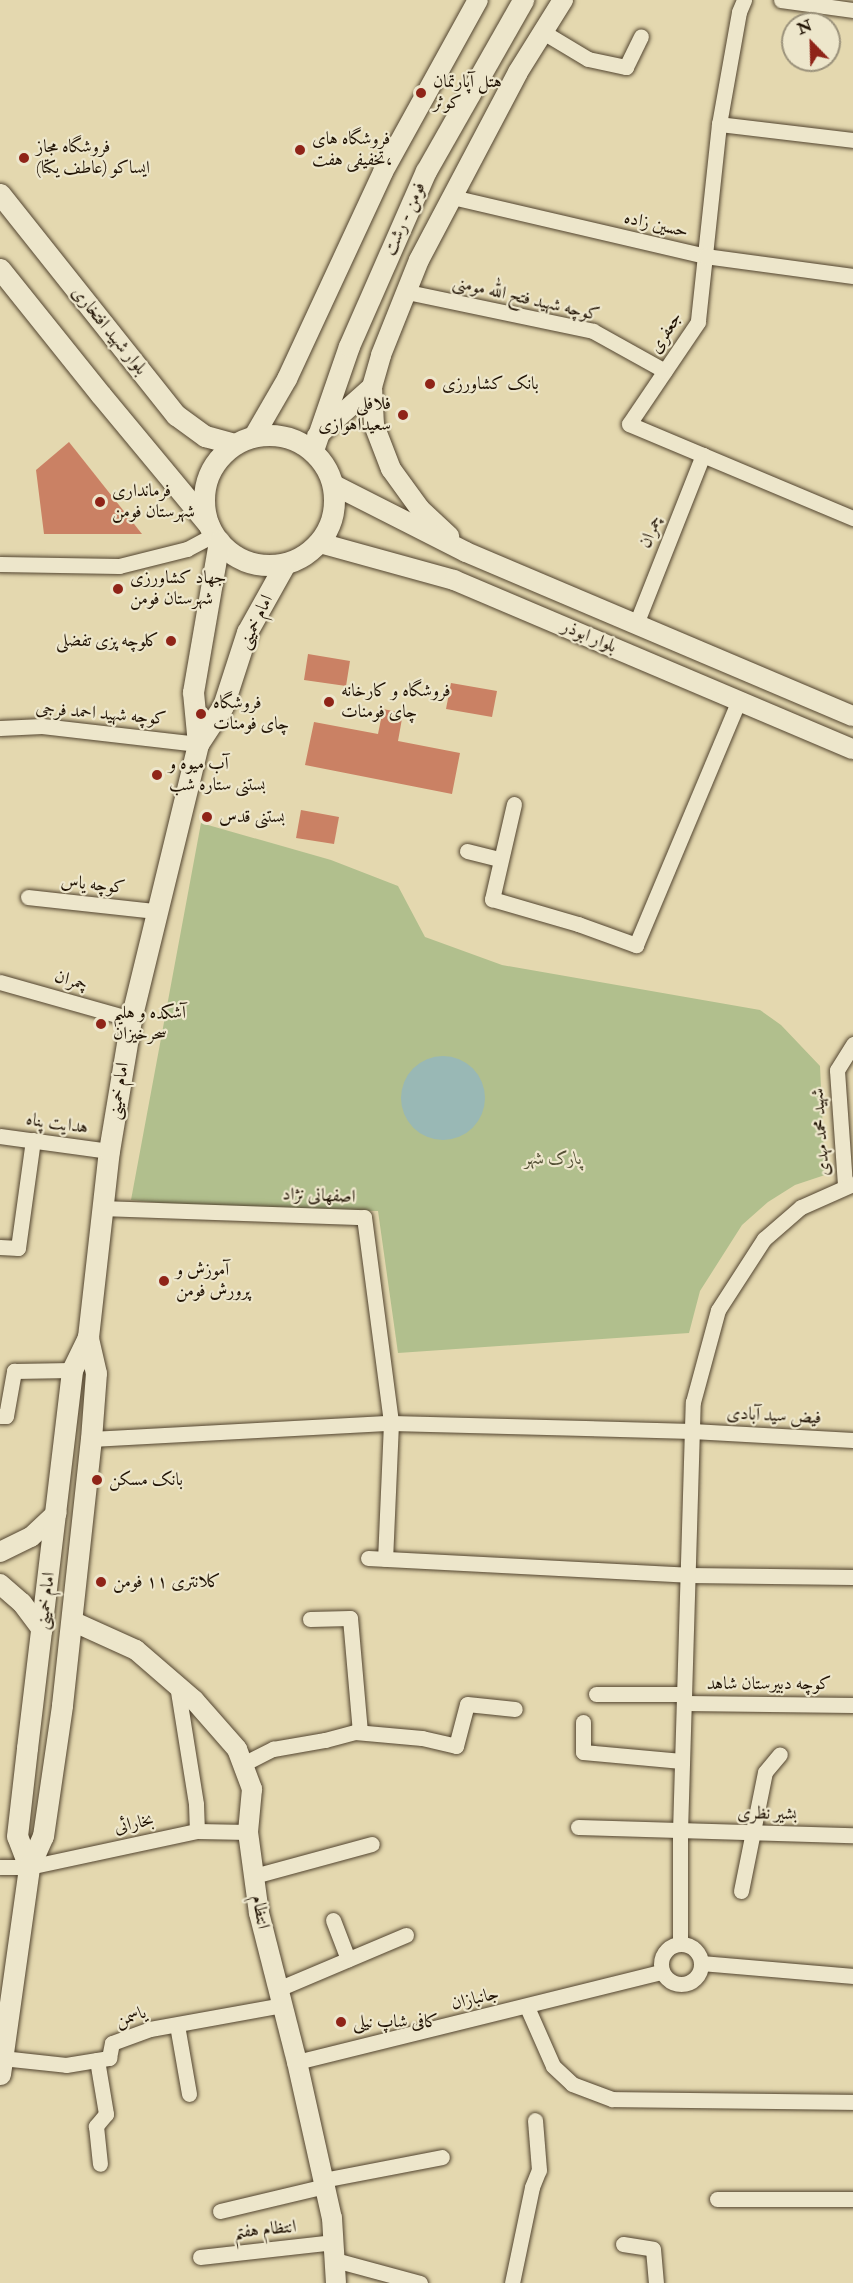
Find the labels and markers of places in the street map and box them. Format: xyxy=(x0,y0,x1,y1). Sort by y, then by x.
place label: هتل آپارتمان کوثر xyxy=(433,72,502,115)
marker: هتل آپارتمان کوثر xyxy=(414,86,428,100)
place label: فروشگاه های تخفیفی هفت، xyxy=(312,129,392,172)
place label: فروشگاه مجاز ایساکو (عاطف یکتا) xyxy=(36,137,150,180)
marker: فروشگاه های تخفیفی هفت، xyxy=(293,143,307,157)
marker: فروشگاه مجاز ایساکو (عاطف یکتا) xyxy=(17,151,31,165)
place label: بانک کشاورزی xyxy=(442,373,539,395)
marker: بانک کشاورزی xyxy=(423,377,437,391)
place label: فلافلی سعیداهوازی xyxy=(318,394,391,436)
marker: فلافلی سعیداهوازی xyxy=(396,408,410,422)
place label: فرمانداری شهرستان فومن xyxy=(112,481,195,524)
marker: فرمانداری شهرستان فومن xyxy=(93,495,107,509)
place label: جهاد کشاورزی شهرستان فومن xyxy=(130,568,226,610)
marker: جهاد کشاورزی شهرستان فومن xyxy=(111,582,125,596)
place label: کلوچه پزی تفضلی xyxy=(56,630,159,652)
marker: کلوچه پزی تفضلی xyxy=(164,634,178,648)
place label: فروشگاه و کارخانه چای فومنات xyxy=(341,681,451,724)
place label: فروشگاه چای فومنات xyxy=(213,693,289,736)
marker: فروشگاه و کارخانه چای فومنات xyxy=(322,695,336,709)
marker: فروشگاه چای فومنات xyxy=(194,707,208,721)
place label: آب میوه و بستنی ستاره شب xyxy=(169,754,266,796)
marker: آب میوه و بستنی ستاره شب xyxy=(150,768,164,782)
place label: بستنی قدس xyxy=(219,806,285,828)
marker: بستنی قدس xyxy=(200,810,214,824)
place label: آشکده و هلیم سحرخیزان xyxy=(113,1003,186,1046)
marker: آشکده و هلیم سحرخیزان xyxy=(94,1017,108,1031)
place label: آموزش و پرورش فومن xyxy=(176,1260,250,1302)
marker: آموزش و پرورش فومن xyxy=(157,1274,171,1288)
place label: بانک مسکن xyxy=(109,1469,183,1491)
marker: بانک مسکن xyxy=(90,1473,104,1487)
place label: کلانتری ۱۱ فومن xyxy=(113,1571,221,1593)
marker: کلانتری ۱۱ فومن xyxy=(94,1575,108,1589)
place label: کافی شاپ نیلی xyxy=(353,2011,438,2033)
marker: کافی شاپ نیلی xyxy=(334,2015,348,2029)

